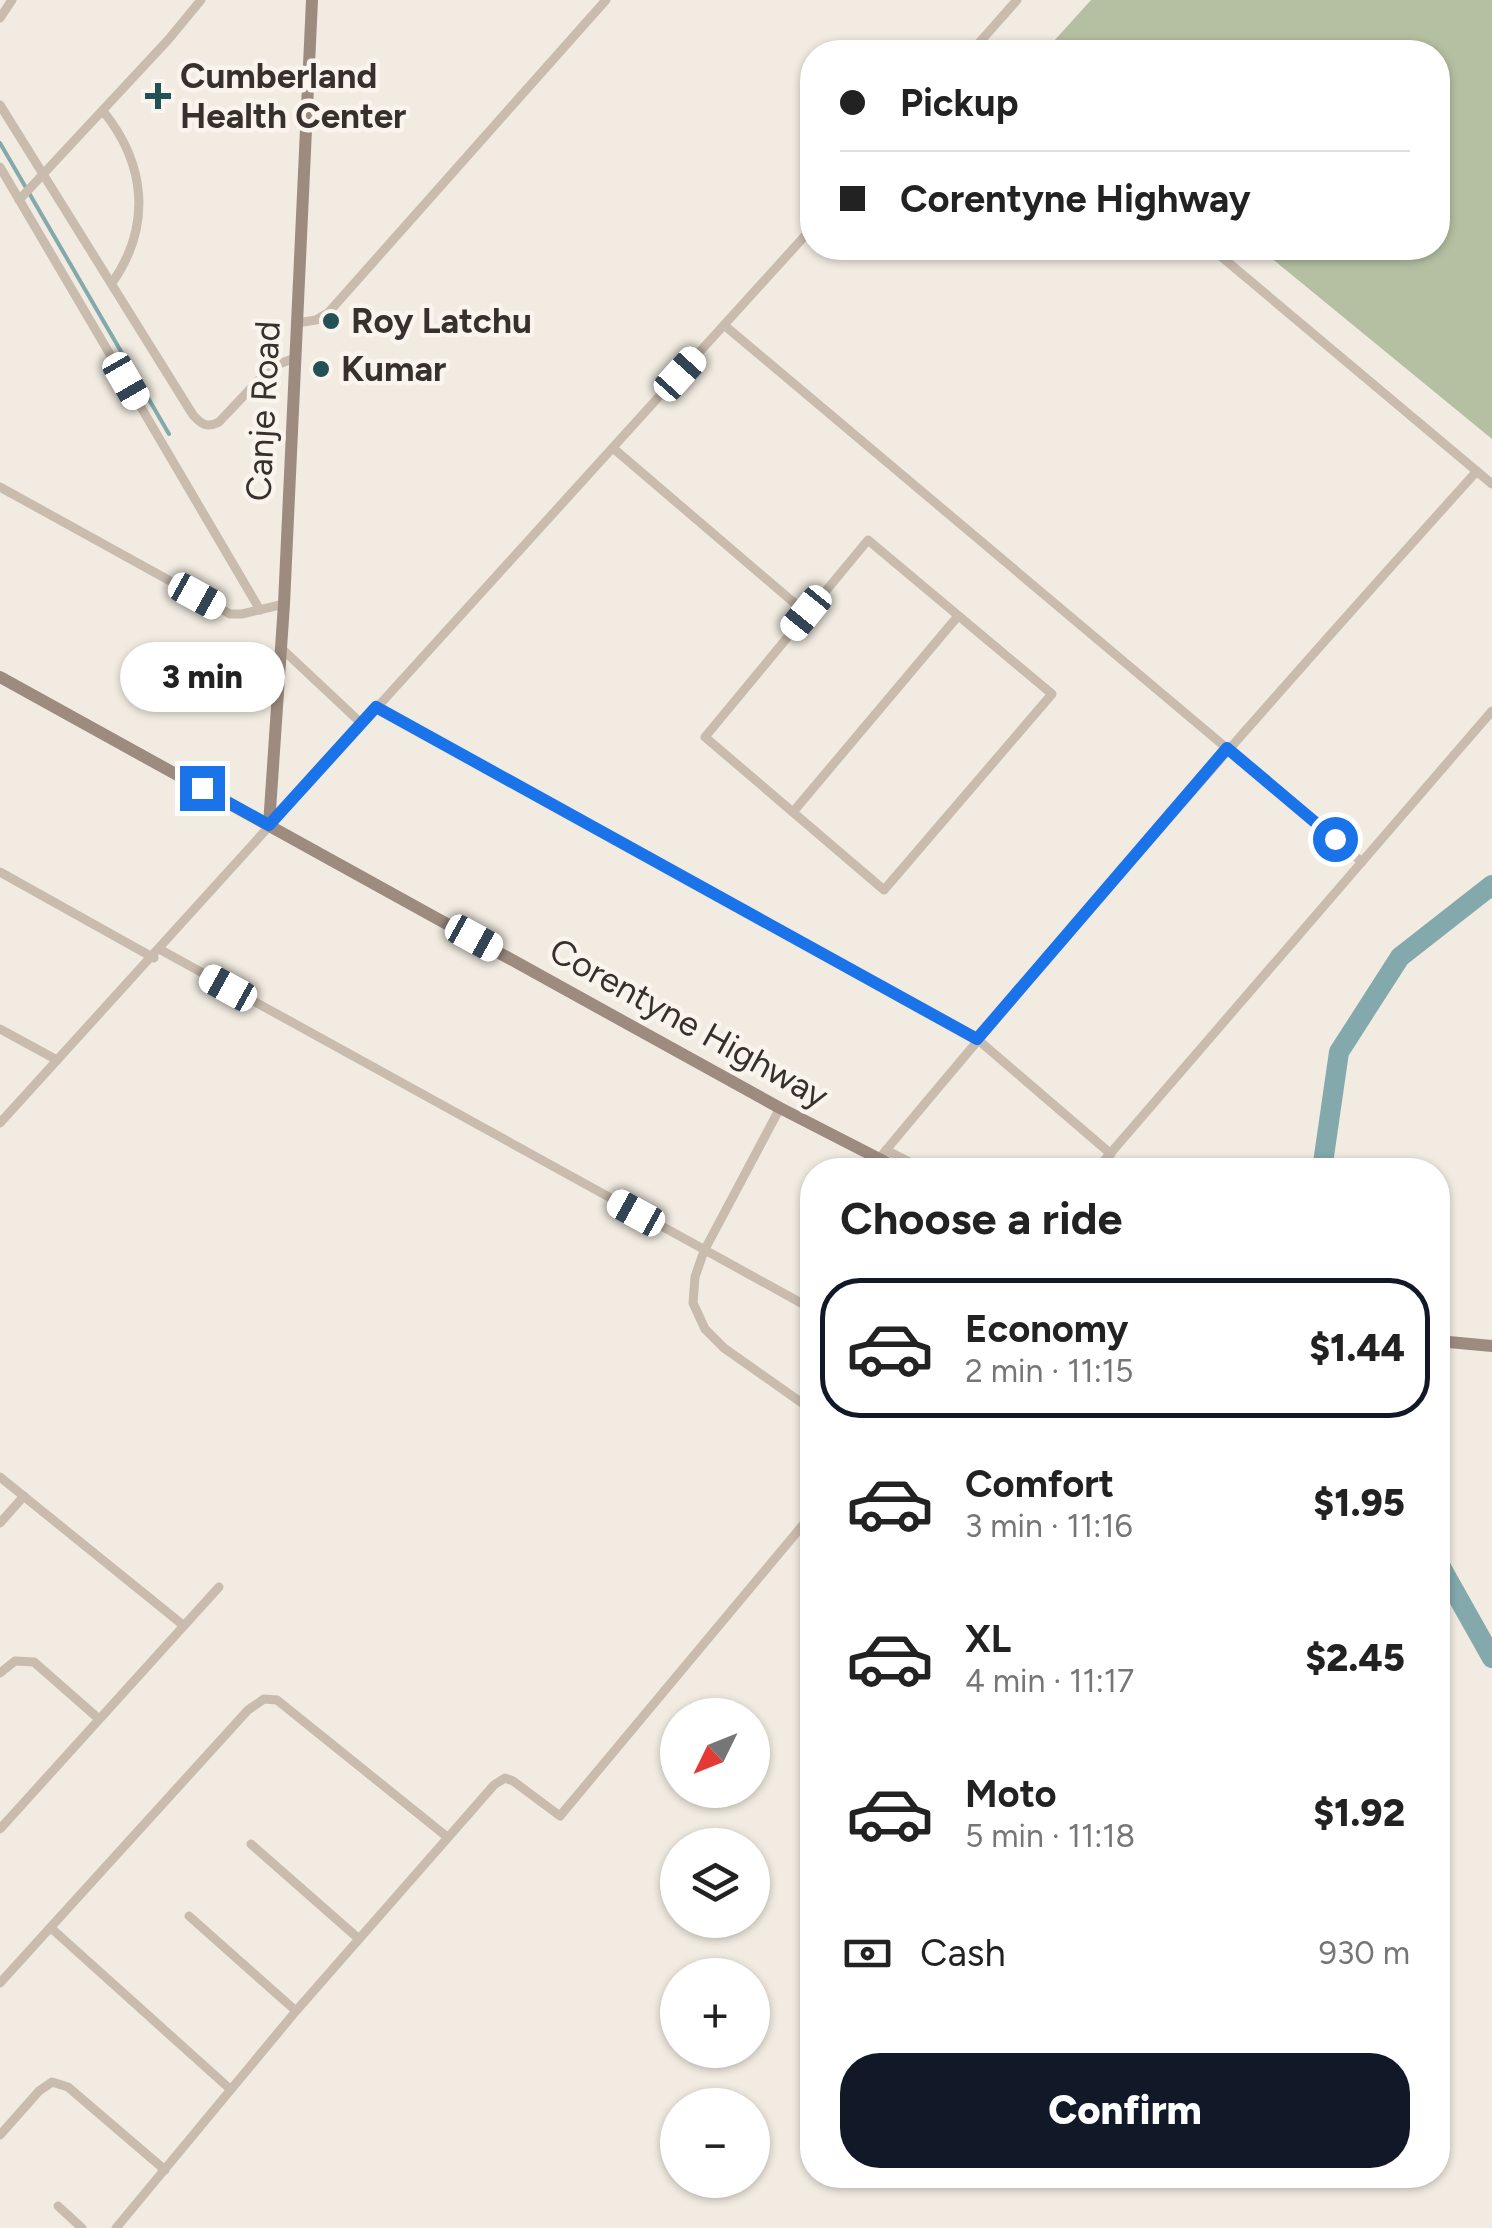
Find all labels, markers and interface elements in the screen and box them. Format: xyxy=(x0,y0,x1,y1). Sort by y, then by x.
place label: Cumberland Health Center xyxy=(180,55,406,137)
text: Pickup xyxy=(900,80,1018,126)
marker: Cumberland Health Center xyxy=(145,83,171,109)
text: Corentyne Highway xyxy=(900,176,1251,222)
place label: Roy Latchu xyxy=(351,300,532,342)
marker: Roy Latchu xyxy=(320,310,342,332)
street label: Canje Road xyxy=(237,320,289,502)
car xyxy=(649,342,711,406)
car xyxy=(98,348,154,414)
place label: Kumar xyxy=(341,348,446,390)
marker: Kumar xyxy=(310,358,332,380)
car xyxy=(163,568,231,624)
car xyxy=(775,580,837,646)
callout: 3 min xyxy=(120,643,284,713)
text: 3 min xyxy=(162,658,243,696)
route end xyxy=(180,766,225,811)
route start xyxy=(1313,817,1358,862)
car xyxy=(440,910,508,966)
street label: Corentyne Highway xyxy=(542,929,836,1117)
car xyxy=(194,960,262,1016)
car xyxy=(602,1185,670,1241)
text: Choose a ride xyxy=(840,1191,1122,1245)
icon: car xyxy=(845,1303,935,1393)
text: Economy xyxy=(965,1306,1128,1352)
text: $1.44 xyxy=(1309,1325,1405,1371)
text: 2 min · 11:15 xyxy=(965,1352,1133,1390)
icon: car xyxy=(845,1458,935,1548)
text: Comfort xyxy=(965,1461,1114,1507)
text: $1.95 xyxy=(1313,1480,1405,1526)
text: 3 min · 11:16 xyxy=(965,1507,1133,1545)
icon: car xyxy=(845,1613,935,1703)
text: XL xyxy=(965,1616,1011,1662)
text: $2.45 xyxy=(1305,1635,1405,1681)
text: 4 min · 11:17 xyxy=(965,1662,1134,1700)
north arrow xyxy=(660,1698,770,1808)
map controls xyxy=(660,1698,770,2198)
icon: car xyxy=(845,1768,935,1858)
text: Moto xyxy=(965,1771,1057,1817)
text: $1.92 xyxy=(1313,1790,1405,1836)
text: 5 min · 11:18 xyxy=(965,1817,1135,1855)
button: layers xyxy=(660,1828,770,1938)
icon: cash xyxy=(840,1926,895,1981)
text: Cash xyxy=(920,1930,1006,1976)
text: 930 m xyxy=(1319,1934,1410,1972)
button: + xyxy=(660,1958,770,2068)
button: Confirm xyxy=(840,2053,1410,2168)
button: − xyxy=(660,2088,770,2198)

